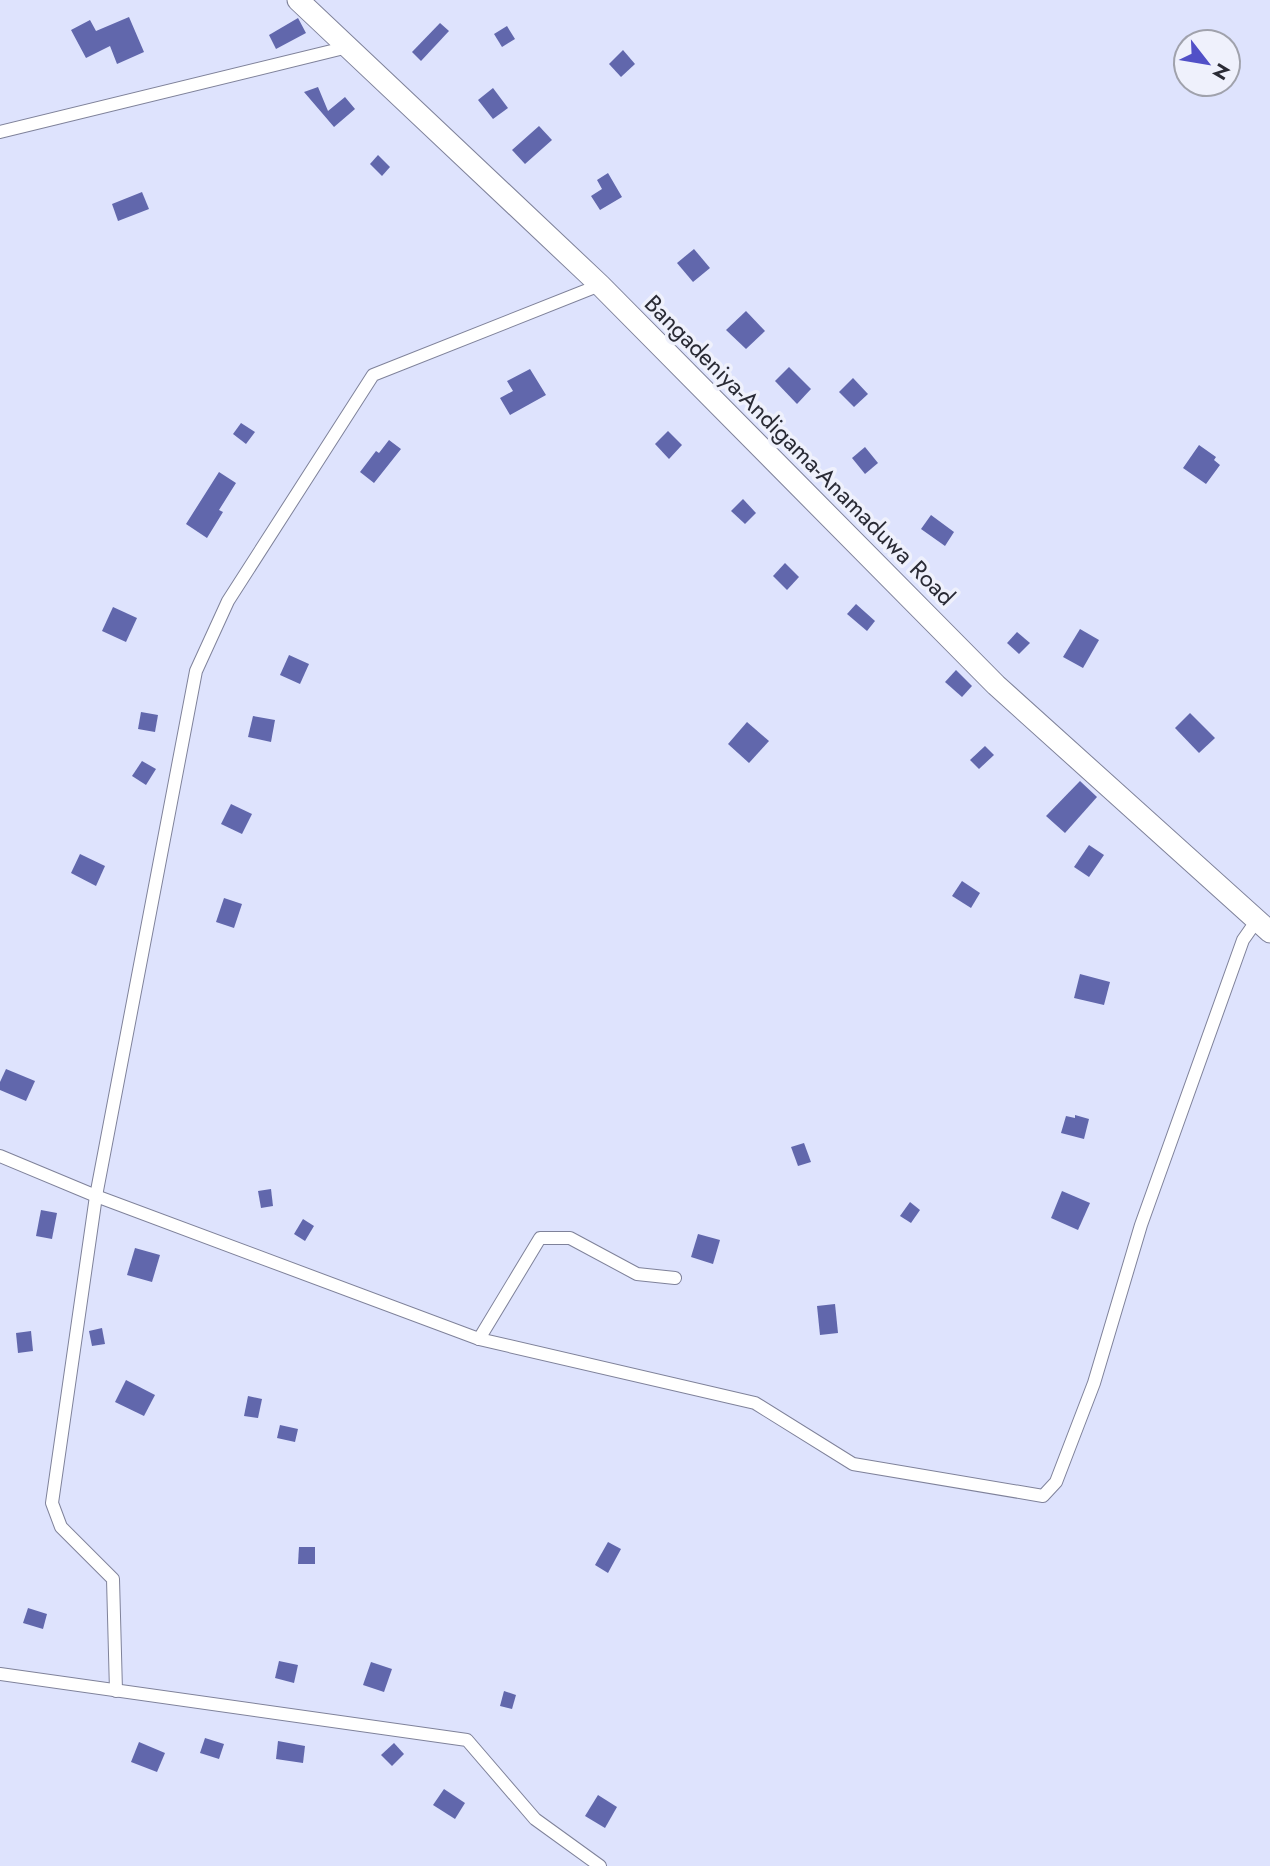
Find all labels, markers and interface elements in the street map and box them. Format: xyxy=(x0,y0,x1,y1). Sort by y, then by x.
north arrow xyxy=(1172,28,1242,98)
text: N xyxy=(1206,58,1237,85)
street label: Bangadeniya-Andigama-Anamaduwa Road xyxy=(637,287,963,613)

